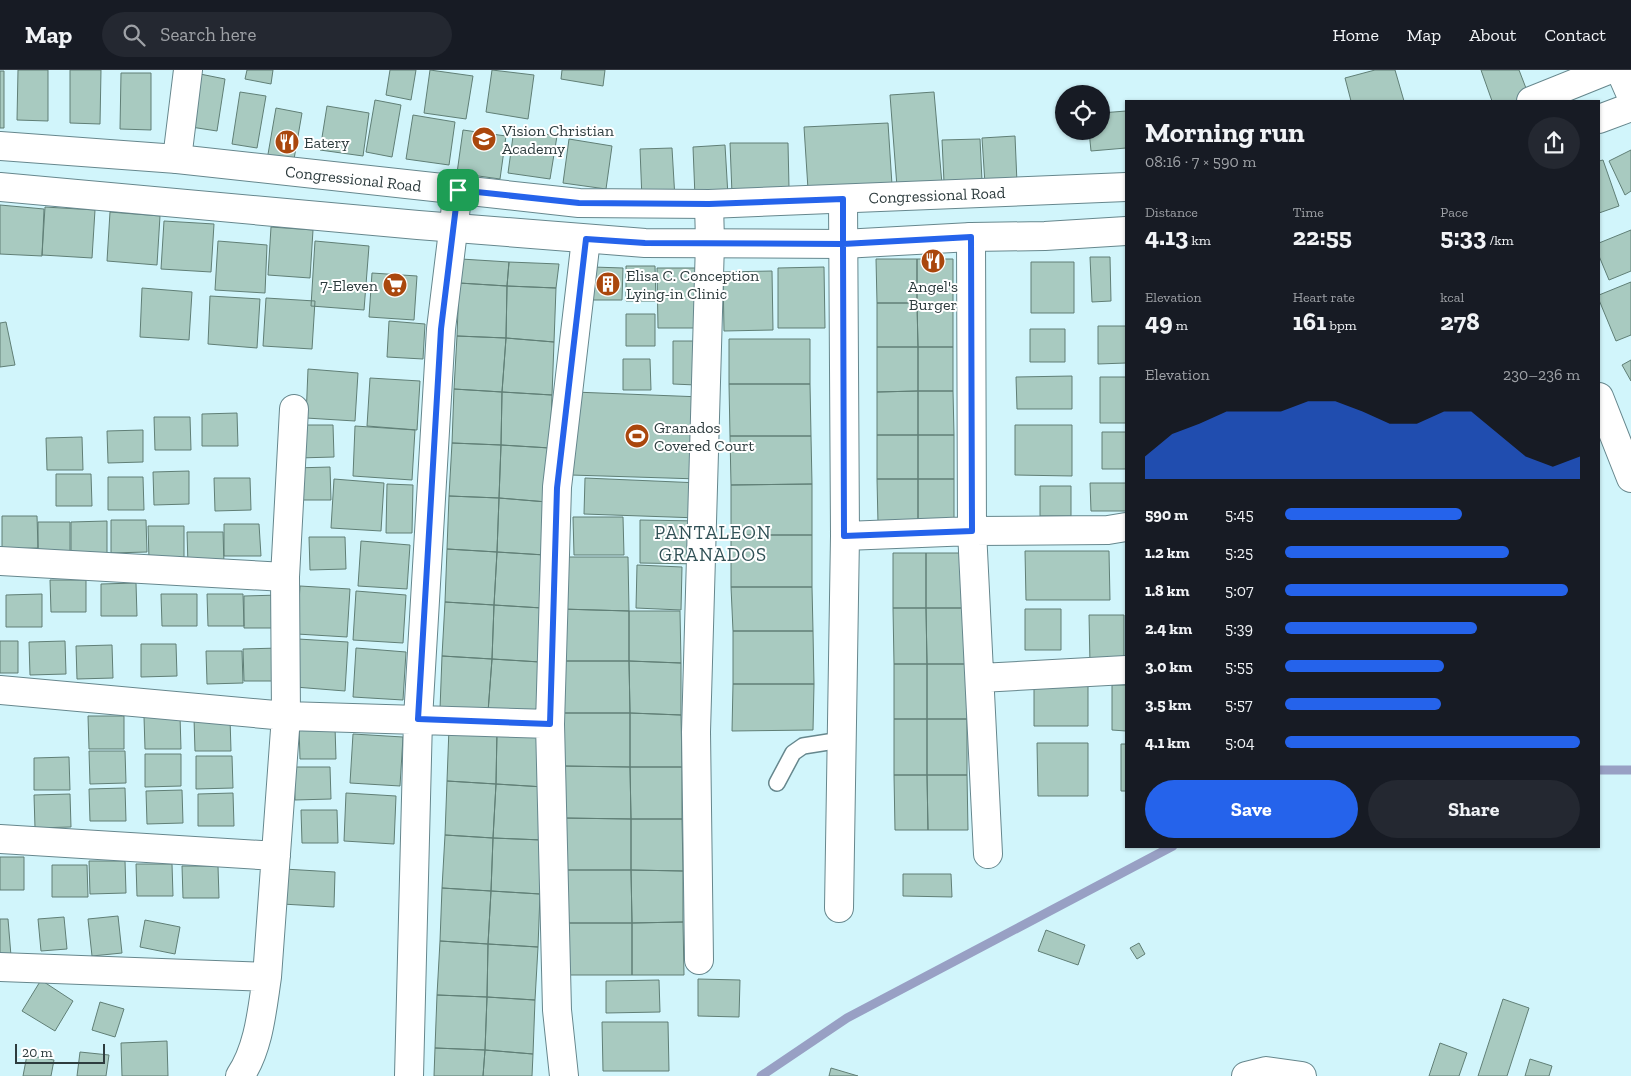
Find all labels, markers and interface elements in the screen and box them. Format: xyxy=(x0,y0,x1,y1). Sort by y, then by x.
search box xyxy=(102,12,452,57)
text: Map xyxy=(25,20,72,49)
icon: search xyxy=(120,21,148,49)
text: Search here xyxy=(160,23,257,46)
text: Home xyxy=(1332,24,1379,46)
text: Map xyxy=(1407,24,1441,46)
text: About xyxy=(1469,24,1516,46)
text: Contact xyxy=(1544,24,1606,46)
map controls xyxy=(1055,85,1110,140)
button: locate xyxy=(1055,85,1110,140)
text: Morning run xyxy=(1145,116,1305,149)
button: share xyxy=(1528,117,1580,169)
place label: Vision Christian Academy xyxy=(501,121,615,158)
school or university icon: Vision Christian Academy xyxy=(471,126,497,152)
restaurant icon: Eatery xyxy=(274,129,300,155)
place label: Eatery xyxy=(304,133,350,152)
text: 08:16 · 7 × 590 m xyxy=(1145,152,1256,171)
street label: Congressional Road xyxy=(284,161,423,195)
pin xyxy=(437,169,479,211)
icon: arrive xyxy=(444,176,472,204)
street label: Congressional Road xyxy=(868,182,1006,207)
text: Distance xyxy=(1145,204,1198,221)
text: Time xyxy=(1293,204,1324,221)
text: Pace xyxy=(1440,204,1468,221)
text: 4.13 xyxy=(1145,221,1188,251)
text: 22:55 xyxy=(1293,221,1352,251)
text: 5:33 xyxy=(1440,221,1486,251)
text: km xyxy=(1188,232,1211,249)
text: /km xyxy=(1486,232,1514,249)
restaurant icon: Angel's Burger xyxy=(920,248,946,274)
place label: Elisa C. Conception Lying-in Clinic xyxy=(626,266,760,303)
building icon: Elisa C. Conception Lying-in Clinic xyxy=(595,271,621,297)
supermarket icon: 7-Eleven xyxy=(382,272,408,298)
place label: 7-Eleven xyxy=(320,276,379,295)
place label: Angel's Burger xyxy=(908,277,958,314)
text: Elevation xyxy=(1145,289,1202,306)
text: Heart rate xyxy=(1293,289,1355,306)
text: kcal xyxy=(1440,289,1464,306)
text: 49 xyxy=(1145,306,1173,336)
text: 161 xyxy=(1293,306,1326,336)
text: 278 xyxy=(1440,306,1480,336)
text: m xyxy=(1173,317,1188,334)
text: bpm xyxy=(1326,317,1357,334)
text: Elevation xyxy=(1145,365,1210,384)
text: 230–236 m xyxy=(1503,365,1580,384)
place label: Granados Covered Court xyxy=(654,418,755,455)
sports icon: Granados Covered Court xyxy=(624,423,650,449)
text: 590 m xyxy=(1145,505,1188,524)
text: 5:45 xyxy=(1225,505,1254,524)
district label: PANTALEON GRANADOS xyxy=(654,521,772,566)
text: 1.2 km xyxy=(1145,543,1190,562)
text: 5:25 xyxy=(1225,543,1253,562)
text: 1.8 km xyxy=(1145,581,1190,600)
text: 5:07 xyxy=(1225,581,1254,600)
text: 2.4 km xyxy=(1145,619,1192,638)
text: 5:39 xyxy=(1225,619,1253,638)
text: 3.0 km xyxy=(1145,657,1192,676)
text: 5:55 xyxy=(1225,657,1253,676)
text: 3.5 km xyxy=(1145,695,1191,714)
text: 5:57 xyxy=(1225,695,1253,714)
text: 4.1 km xyxy=(1145,733,1190,752)
text: 5:04 xyxy=(1225,733,1255,752)
button: Save xyxy=(1145,780,1358,838)
button: Share xyxy=(1368,780,1580,838)
scale bar xyxy=(15,1041,105,1064)
text: 20 m xyxy=(22,1044,53,1061)

